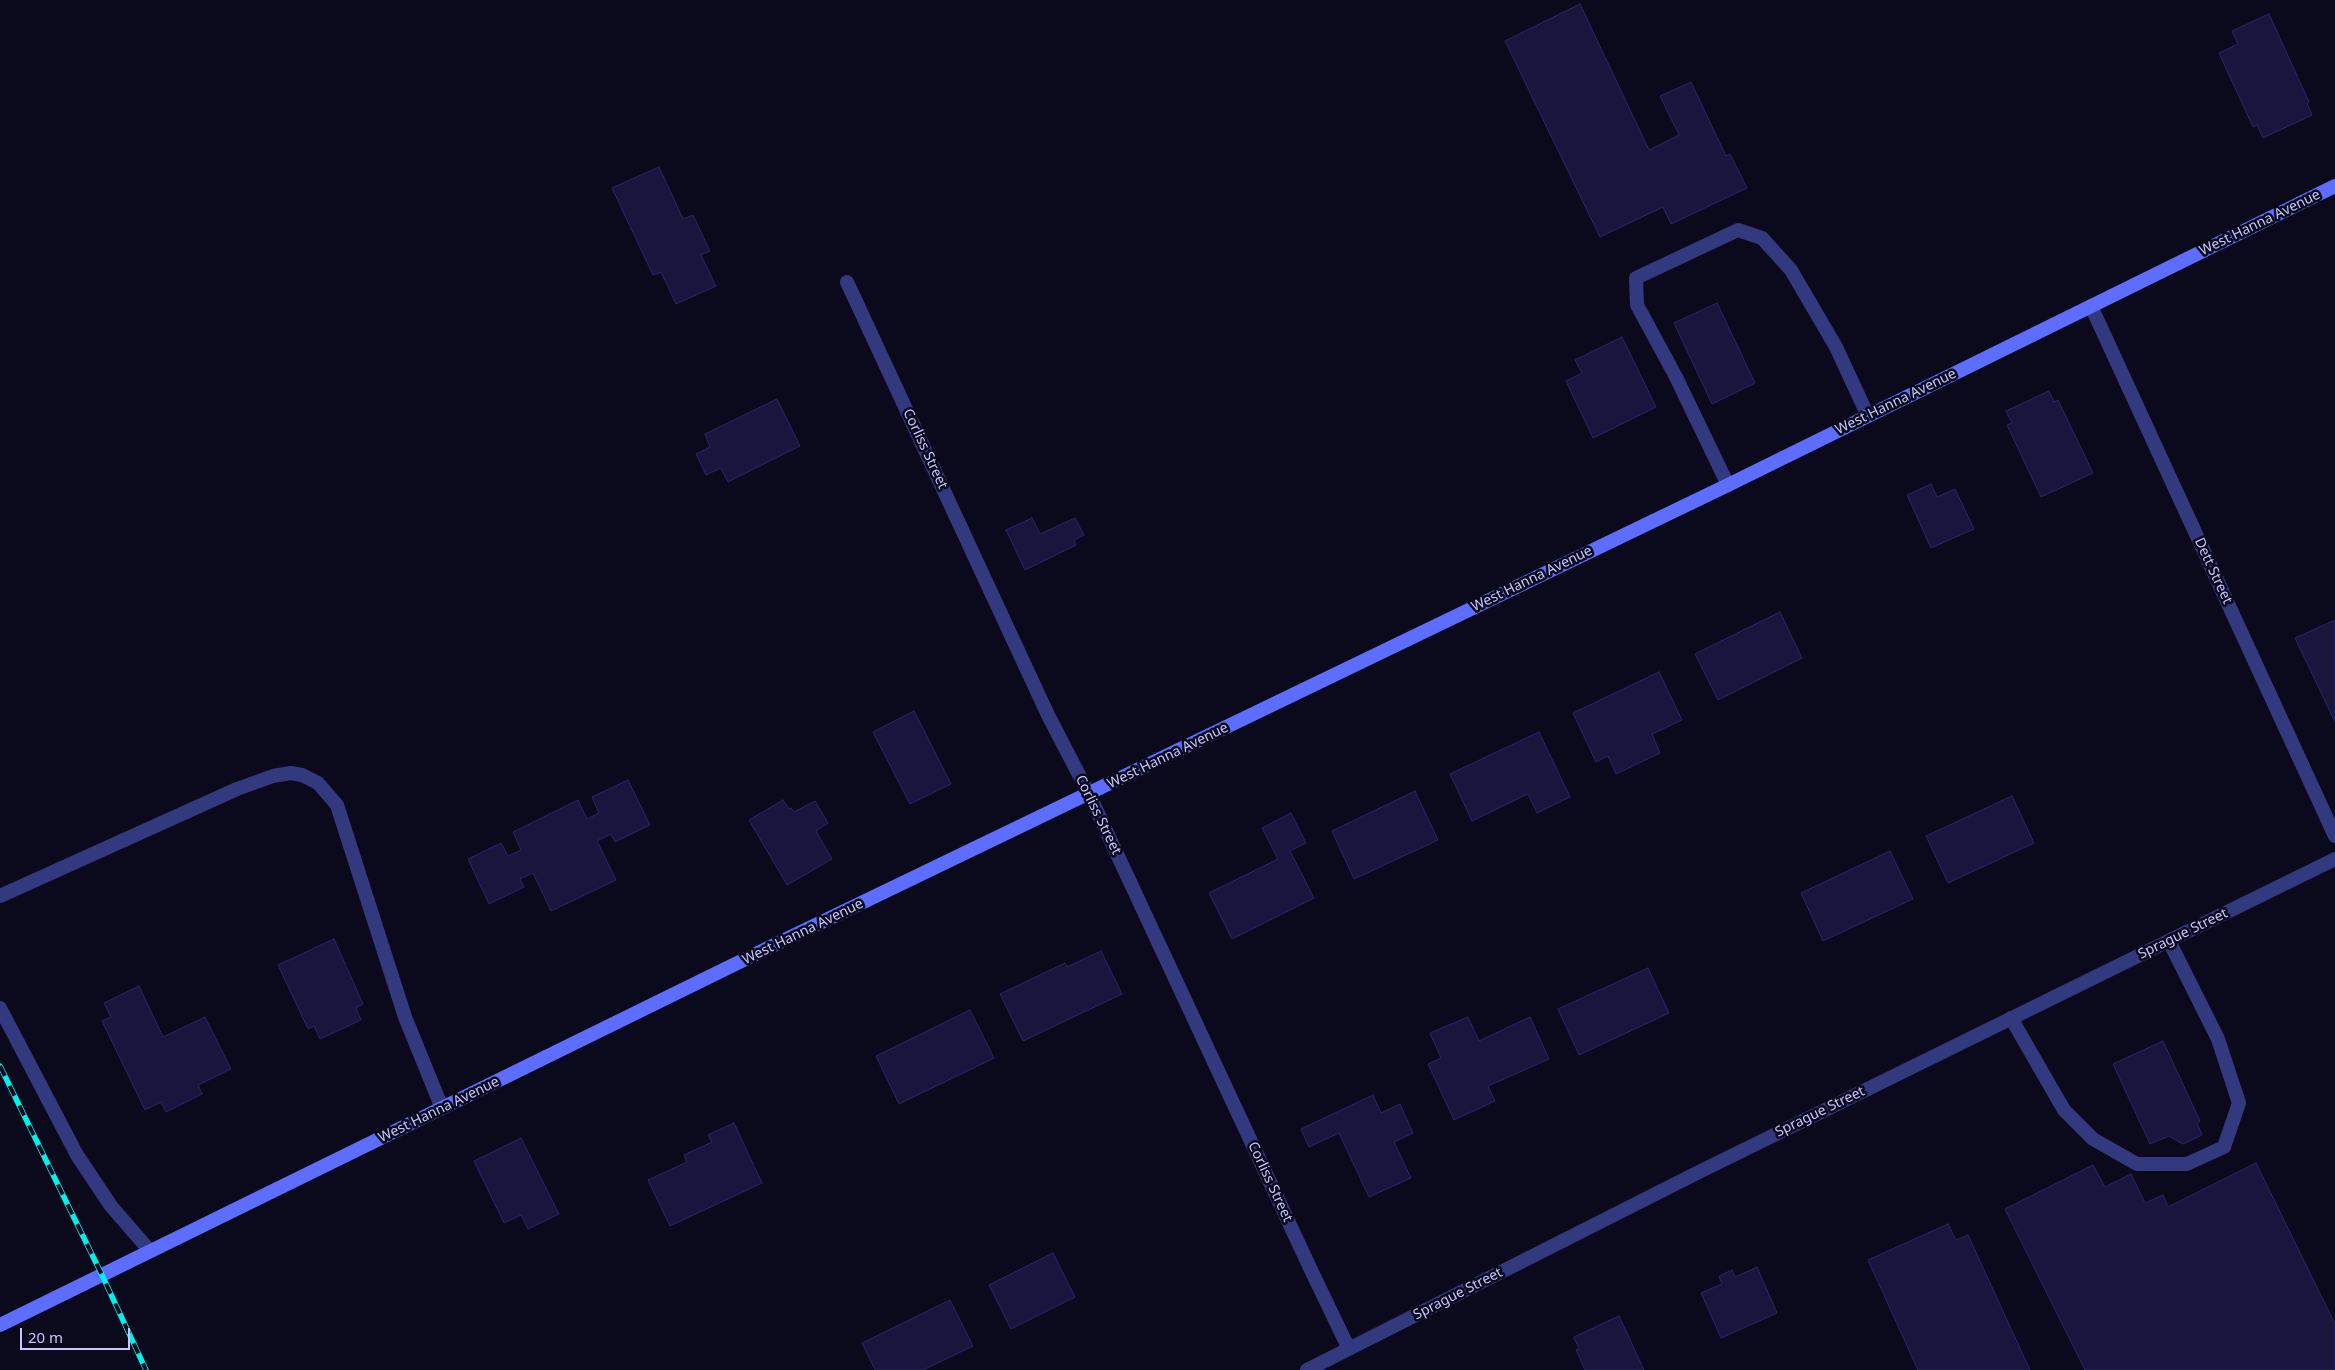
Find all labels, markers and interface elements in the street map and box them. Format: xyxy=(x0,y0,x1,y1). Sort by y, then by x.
street label: West Hanna Avenue xyxy=(2197,186,2323,260)
street label: West Hanna Avenue xyxy=(1833,365,1959,439)
street label: Corliss Street xyxy=(899,406,951,492)
street label: Dett Street xyxy=(2190,535,2236,607)
street label: West Hanna Avenue xyxy=(1469,542,1595,616)
street label: West Hanna Avenue xyxy=(1105,719,1231,793)
street label: Corliss Street xyxy=(1071,772,1125,858)
street label: West Hanna Avenue xyxy=(740,895,866,969)
street label: Sprague Street xyxy=(2135,905,2231,963)
street label: West Hanna Avenue xyxy=(376,1073,502,1147)
street label: Sprague Street xyxy=(1772,1083,1868,1141)
street label: Corliss Street xyxy=(1244,1139,1296,1225)
street label: Sprague Street xyxy=(1411,1264,1505,1324)
scale bar xyxy=(22,1318,132,1350)
text: 20 m xyxy=(28,1327,63,1347)

